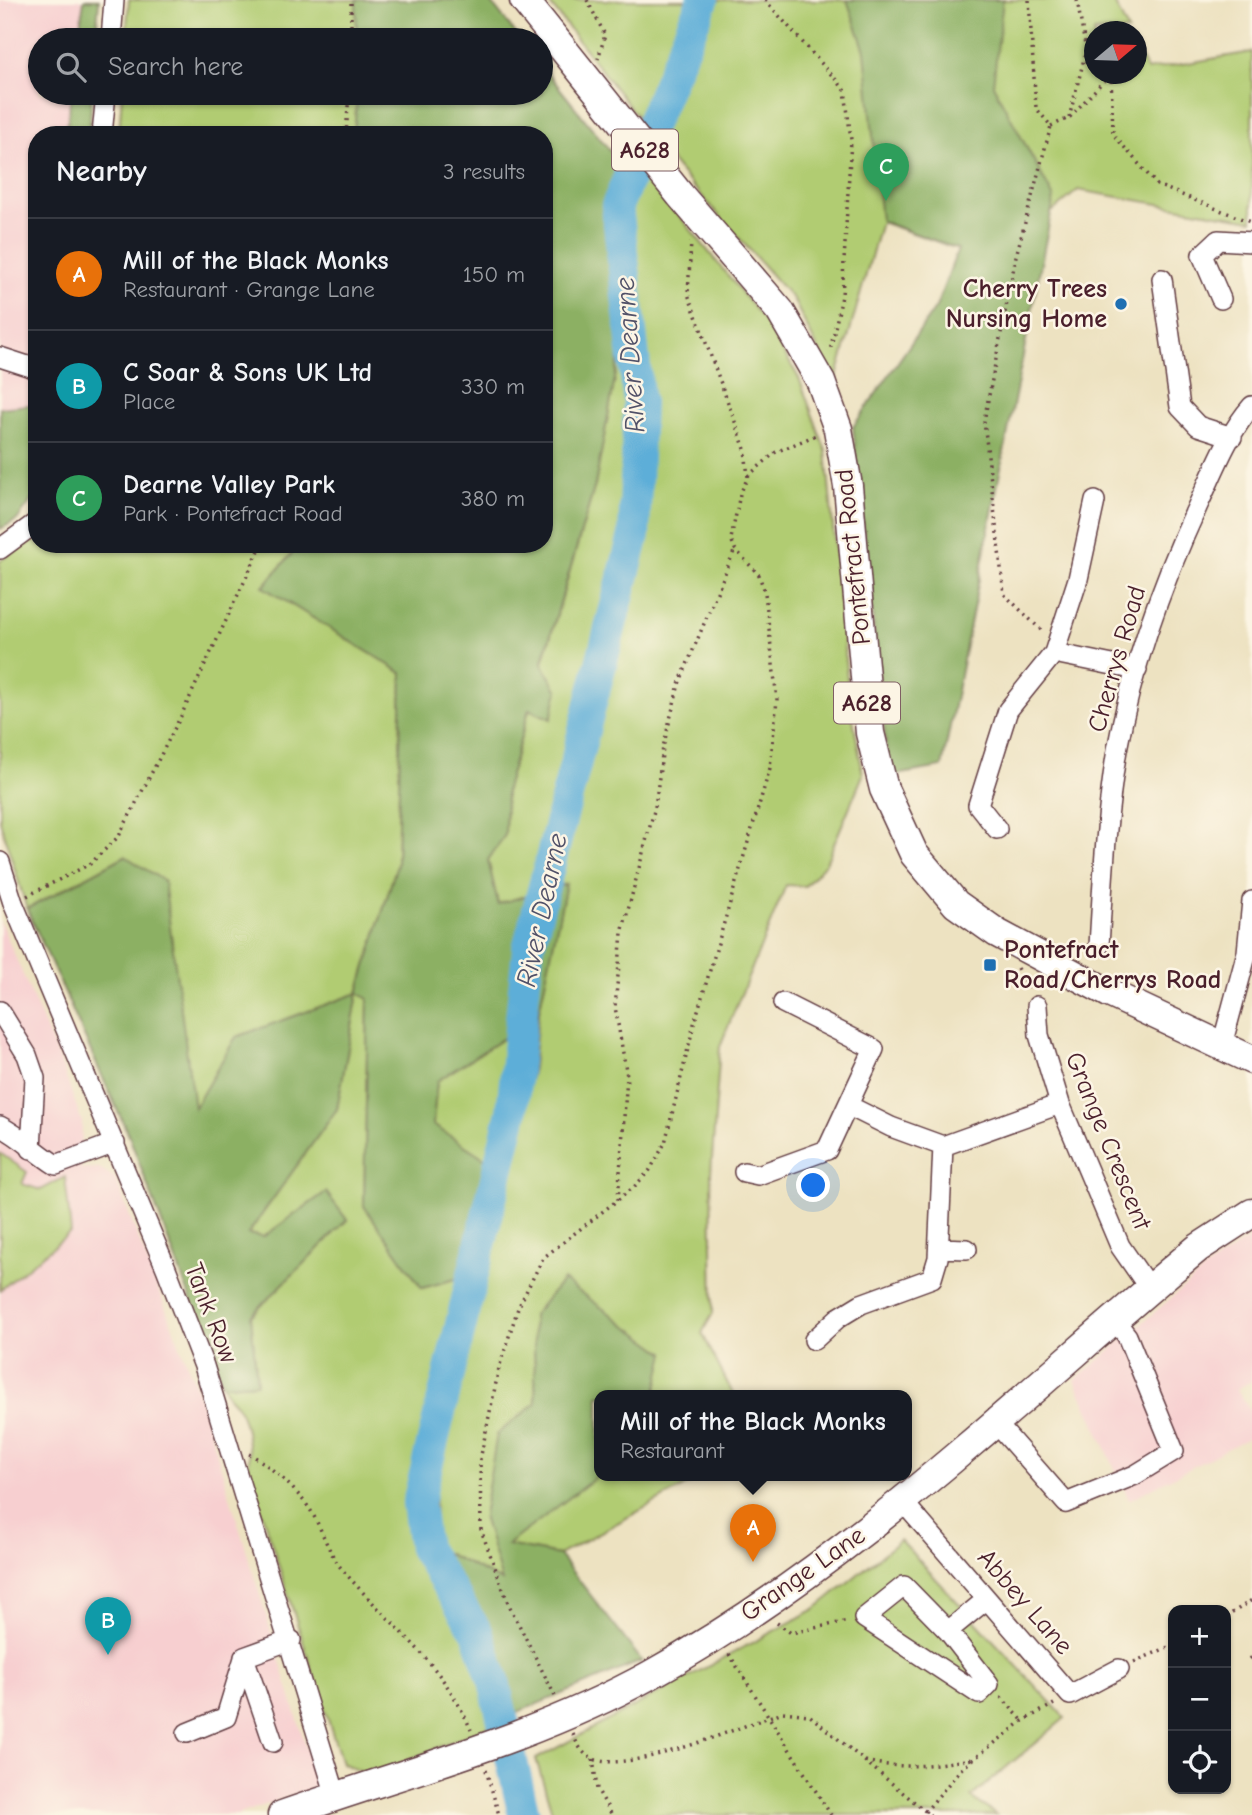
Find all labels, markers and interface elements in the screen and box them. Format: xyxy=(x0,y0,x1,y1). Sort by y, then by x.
north arrow xyxy=(1084,21,1147,84)
search box xyxy=(28,28,553,105)
icon: search xyxy=(52,48,90,86)
text: Search here xyxy=(108,52,243,82)
road number: A628 xyxy=(612,130,678,170)
pin: C xyxy=(863,143,909,201)
text: Nearby xyxy=(56,154,147,189)
text: 3 results xyxy=(443,158,525,185)
text: Mill of the Black Monks xyxy=(123,246,389,276)
text: A xyxy=(73,261,85,288)
text: 150 m xyxy=(463,261,525,288)
place label: Cherry Trees Nursing Home xyxy=(946,274,1107,334)
text: Restaurant · Grange Lane xyxy=(123,276,375,303)
water label: River Dearne xyxy=(609,276,651,434)
marker: Cherry Trees Nursing Home xyxy=(1113,296,1129,312)
text: C Soar & Sons UK Ltd xyxy=(123,358,372,388)
text: B xyxy=(72,373,86,400)
text: 330 m xyxy=(461,373,525,400)
text: Place xyxy=(123,388,175,415)
street label: Pontefract Road xyxy=(829,468,877,646)
text: Dearne Valley Park xyxy=(123,470,335,500)
text: C xyxy=(72,485,86,512)
text: 380 m xyxy=(461,485,525,512)
text: Park · Pontefract Road xyxy=(123,500,343,527)
street label: Cherrys Road xyxy=(1082,582,1152,736)
road number: A628 xyxy=(834,682,900,724)
water label: River Dearne xyxy=(510,830,574,990)
place label: Pontefract Road/Cherrys Road xyxy=(1004,935,1221,995)
marker: Pontefract Road/Cherrys Road xyxy=(982,957,998,973)
street label: Grange Crescent xyxy=(1059,1048,1158,1236)
your location xyxy=(796,1168,830,1202)
street label: Tank Row xyxy=(178,1259,244,1368)
popup xyxy=(594,1390,912,1481)
text: Mill of the Black Monks xyxy=(620,1407,886,1437)
text: Restaurant xyxy=(620,1437,724,1464)
pin: A xyxy=(730,1504,776,1562)
street label: Grange Lane xyxy=(735,1520,871,1628)
street label: Abbey Lane xyxy=(971,1543,1079,1661)
pin: B xyxy=(85,1597,131,1655)
map controls xyxy=(1168,1605,1231,1794)
button: + xyxy=(1168,1605,1231,1668)
button: − xyxy=(1168,1668,1231,1731)
button: locate xyxy=(1168,1731,1231,1794)

